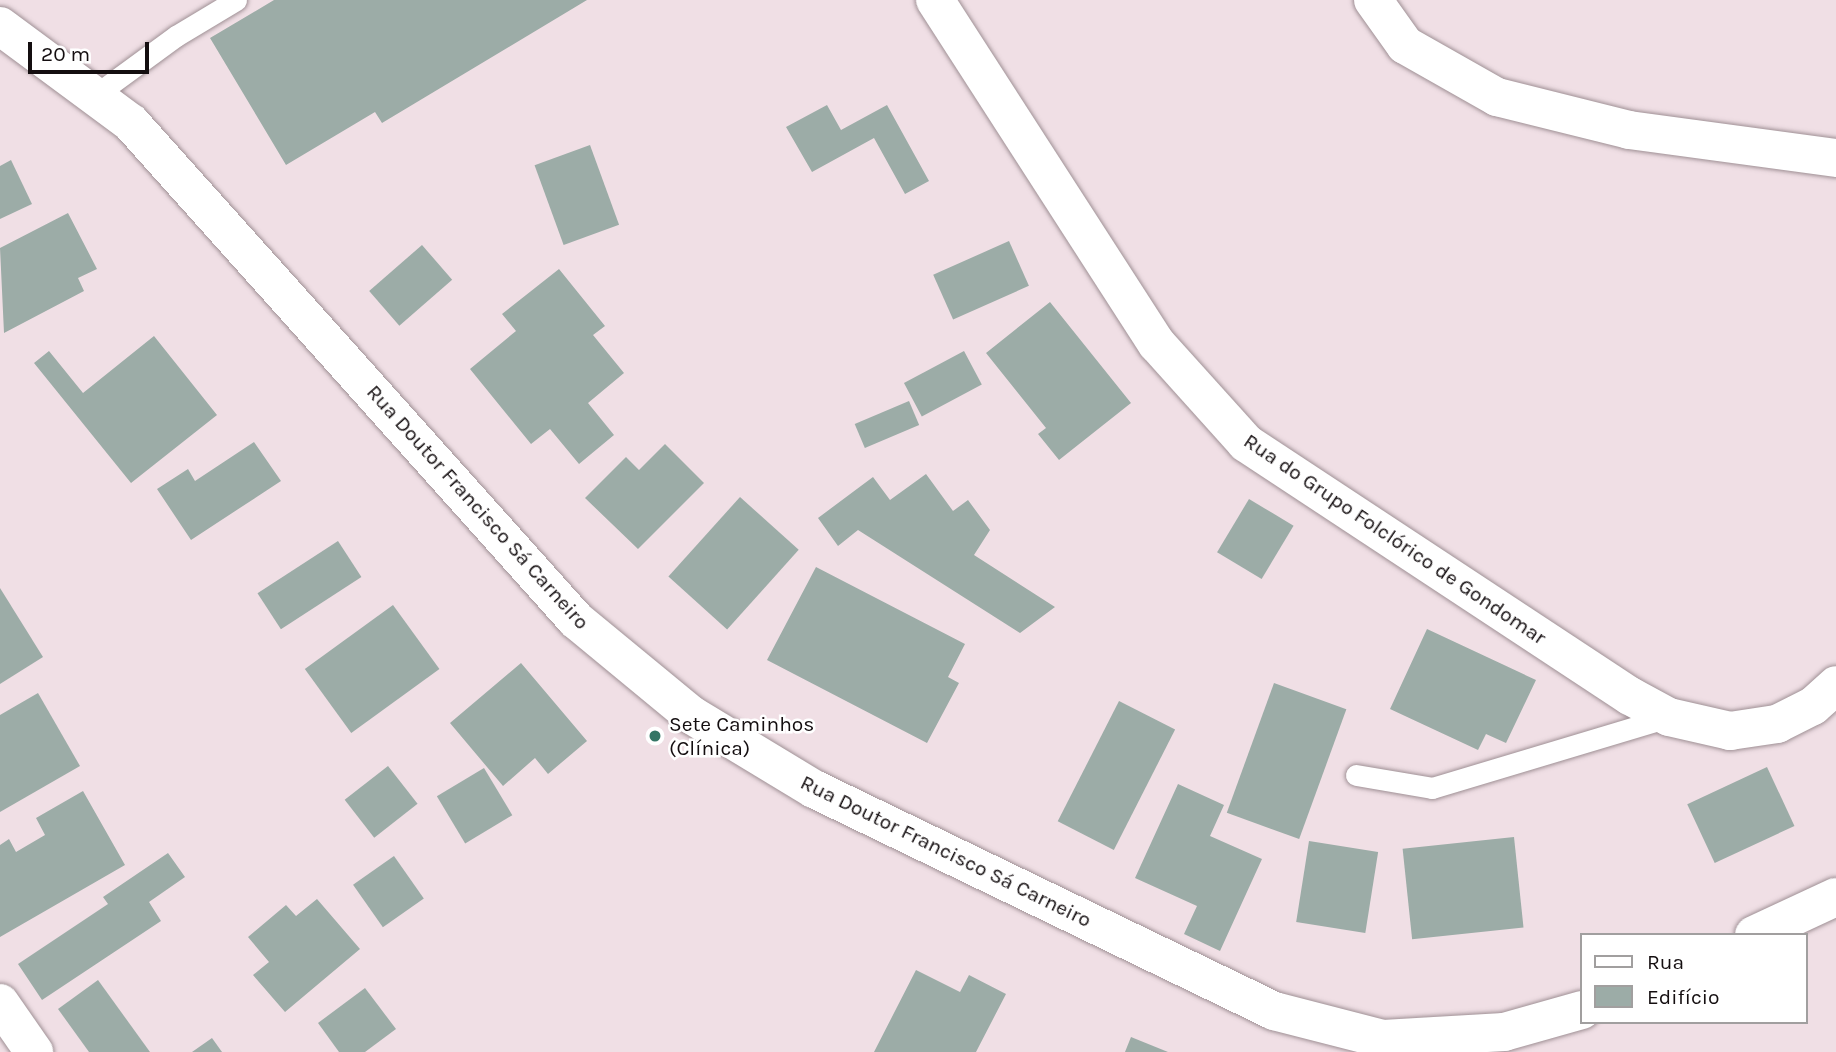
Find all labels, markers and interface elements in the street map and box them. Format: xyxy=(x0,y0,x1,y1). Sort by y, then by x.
scale bar xyxy=(32,28,152,72)
text: 20 m xyxy=(41,42,90,66)
street label: Rua Doutor Francisco Sá Carneiro xyxy=(361,380,595,634)
street label: Rua do Grupo Folclórico de Gondomar xyxy=(1239,428,1551,650)
place label: Sete Caminhos (Clínica) xyxy=(669,711,814,761)
marker: Sete Caminhos (Clínica) xyxy=(647,728,663,744)
street label: Rua Doutor Francisco Sá Carneiro xyxy=(796,769,1096,933)
legend xyxy=(1580,933,1808,1024)
text: Rua xyxy=(1647,950,1684,974)
text: Edifício xyxy=(1647,985,1720,1009)

